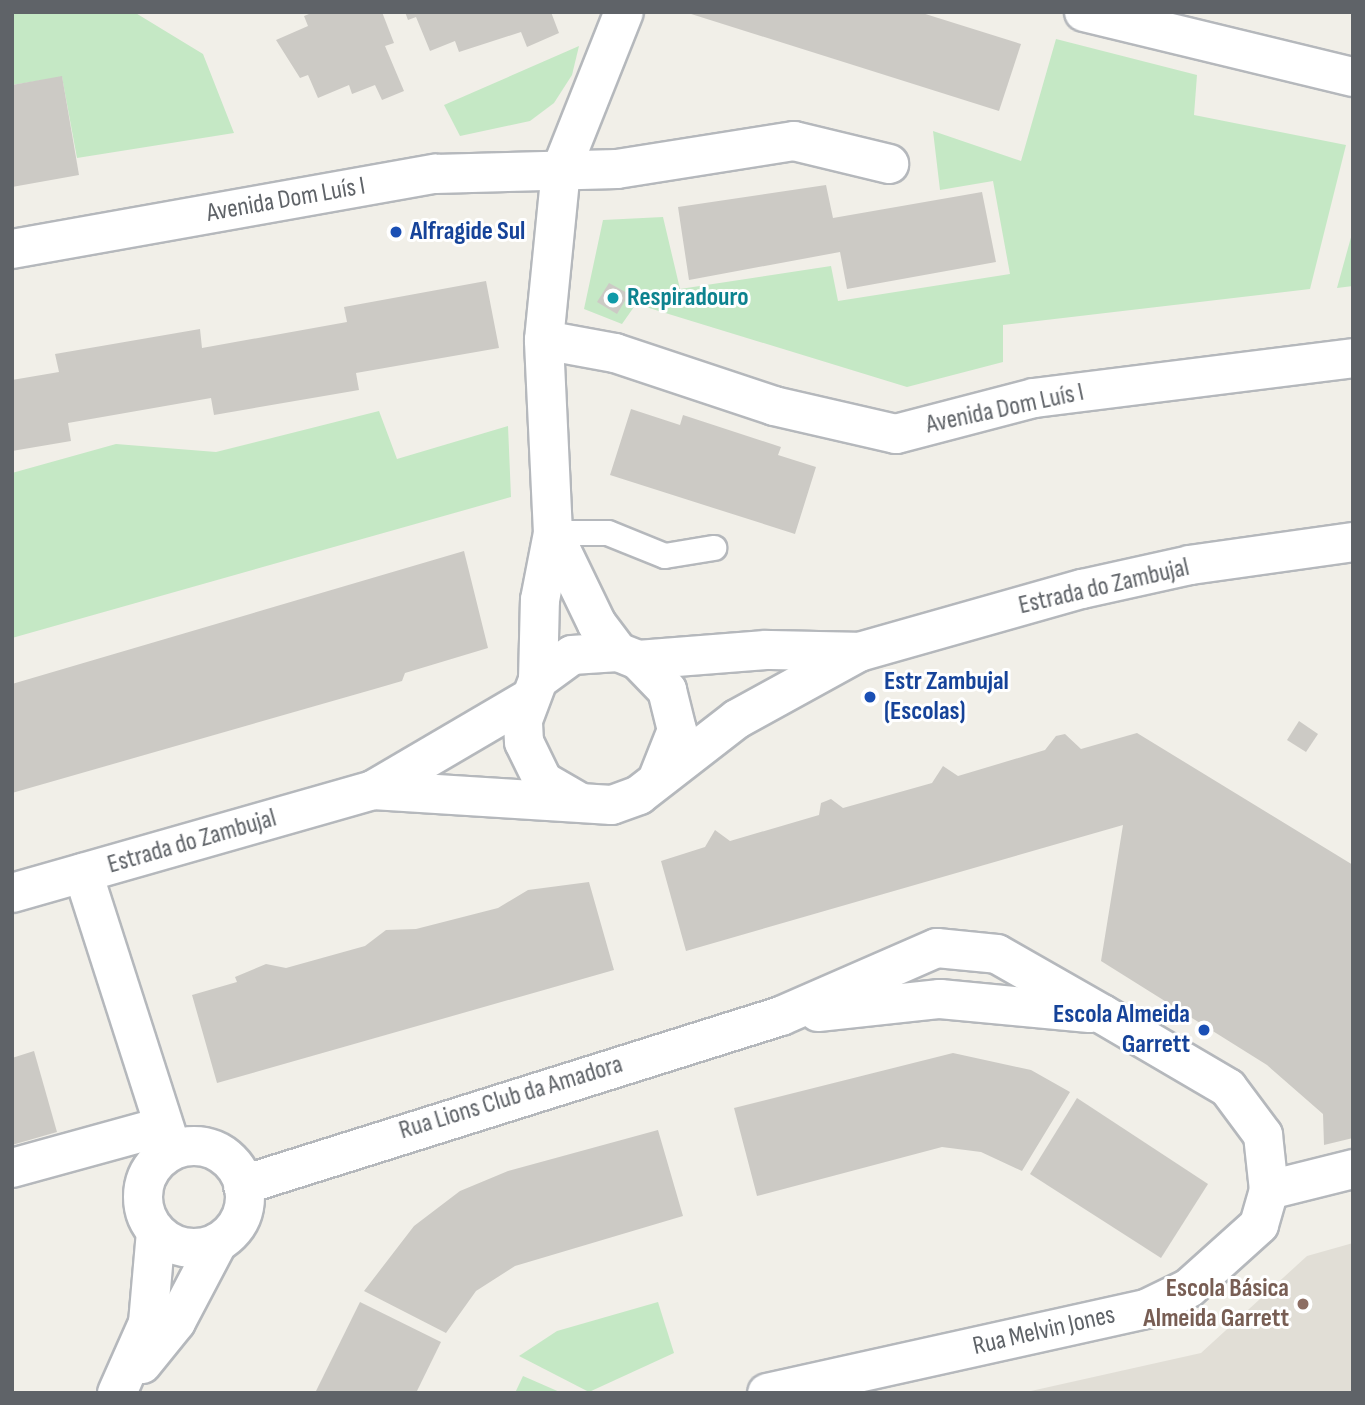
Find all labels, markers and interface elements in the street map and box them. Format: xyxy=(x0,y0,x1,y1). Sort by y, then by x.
street label: Avenida Dom Luís I xyxy=(204,171,368,229)
place label: Alfragide Sul xyxy=(410,216,525,248)
marker: Alfragide Sul xyxy=(388,224,404,240)
place label: Respiradouro xyxy=(627,282,749,314)
marker: Respiradouro xyxy=(605,290,621,306)
street label: Avenida Dom Luís I xyxy=(923,377,1087,441)
street label: Estrada do Zambujal xyxy=(1016,552,1192,622)
place label: Estr Zambujal (Escolas) xyxy=(884,666,1009,728)
marker: Estr Zambujal (Escolas) xyxy=(862,689,878,705)
street label: Estrada do Zambujal xyxy=(104,803,280,881)
place label: Escola Almeida Garrett xyxy=(1053,999,1190,1060)
marker: Escola Almeida Garrett xyxy=(1196,1022,1212,1038)
street label: Rua Lions Club da Amadora xyxy=(395,1049,627,1147)
place label: Escola Básica Almeida Garrett xyxy=(1143,1273,1289,1334)
marker: Escola Básica Almeida Garrett xyxy=(1295,1296,1311,1312)
street label: Rua Melvin Jones xyxy=(970,1299,1118,1363)

